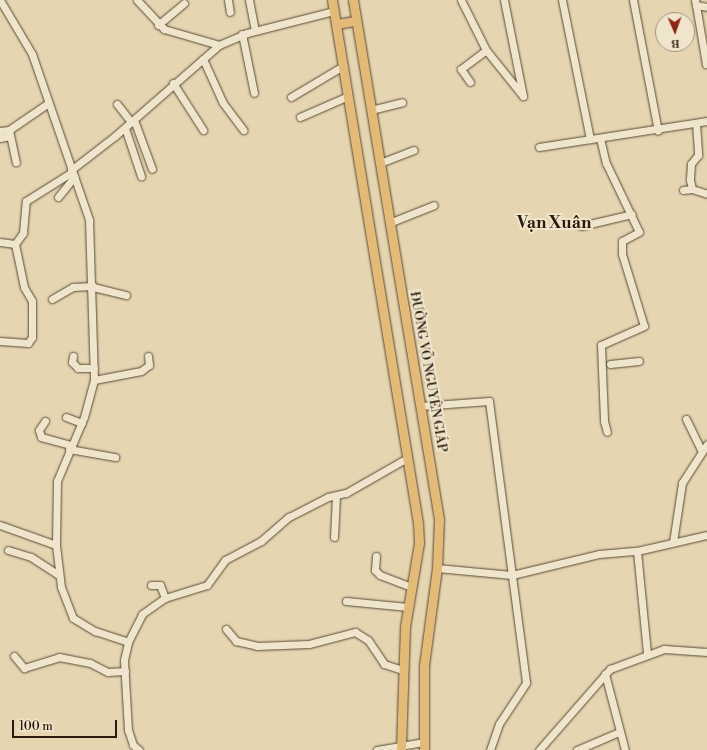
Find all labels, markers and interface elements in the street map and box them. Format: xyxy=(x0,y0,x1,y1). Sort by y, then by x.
north arrow xyxy=(655,12,695,52)
text: B xyxy=(671,36,680,50)
district label: Vạn Xuân xyxy=(517,214,591,234)
street label: ĐƯỜNG VÕ NGUYÊN GIÁP xyxy=(406,290,450,454)
scale bar xyxy=(14,712,119,738)
text: 100 m xyxy=(19,719,53,734)

